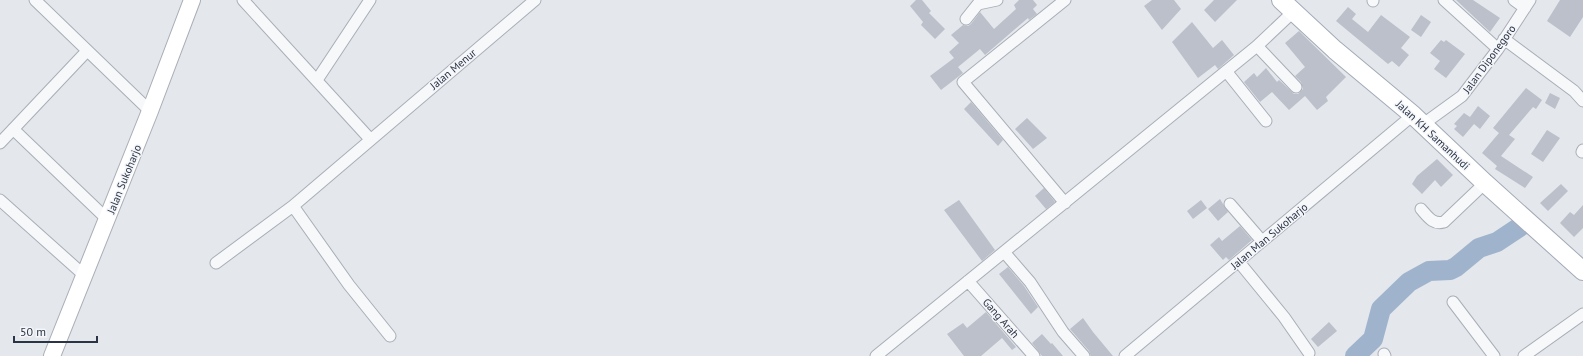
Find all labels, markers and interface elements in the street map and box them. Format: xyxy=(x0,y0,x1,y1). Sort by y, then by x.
street label: Jalan Diponegoro xyxy=(1459,22,1519,97)
street label: Jalan Menur xyxy=(426,45,479,93)
street label: Jalan KH Samanhudi xyxy=(1392,97,1473,173)
street label: Jalan Sukoharjo xyxy=(103,142,144,216)
street label: Jalan Man Sukoharjo xyxy=(1227,200,1310,273)
street label: Gang Arah xyxy=(980,295,1022,341)
scale bar xyxy=(14,318,97,344)
text: 50 m xyxy=(20,324,46,339)

